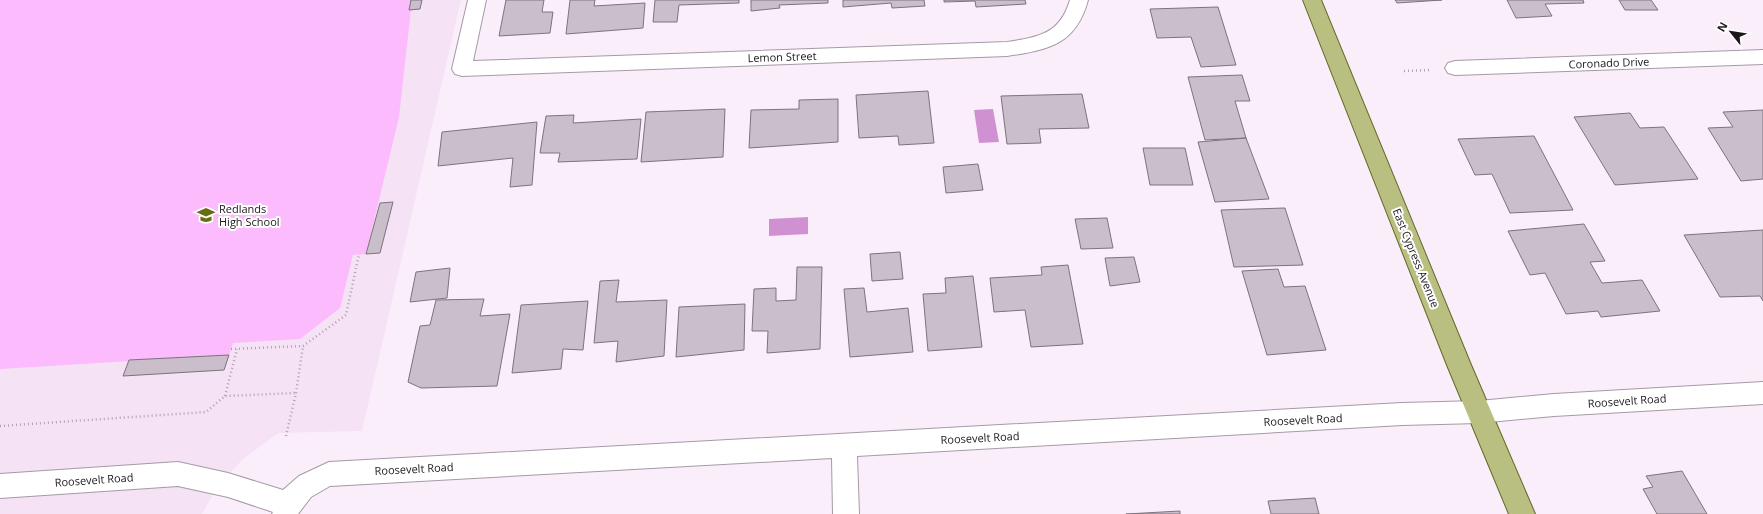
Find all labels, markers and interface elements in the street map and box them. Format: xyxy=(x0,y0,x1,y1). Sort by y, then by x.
north arrow xyxy=(1711,12,1751,52)
text: N xyxy=(1713,19,1731,34)
street label: Lemon Street xyxy=(747,48,817,65)
street label: Coronado Drive xyxy=(1568,54,1650,71)
place label: Redlands High School xyxy=(219,201,280,229)
school or university icon: Redlands High School xyxy=(196,205,216,225)
street label: East Cypress Avenue xyxy=(1390,206,1443,310)
street label: Roosevelt Road xyxy=(1587,390,1667,411)
street label: Roosevelt Road xyxy=(1263,410,1343,429)
street label: Roosevelt Road xyxy=(940,428,1020,447)
street label: Roosevelt Road xyxy=(374,459,454,478)
street label: Roosevelt Road xyxy=(54,469,134,490)

